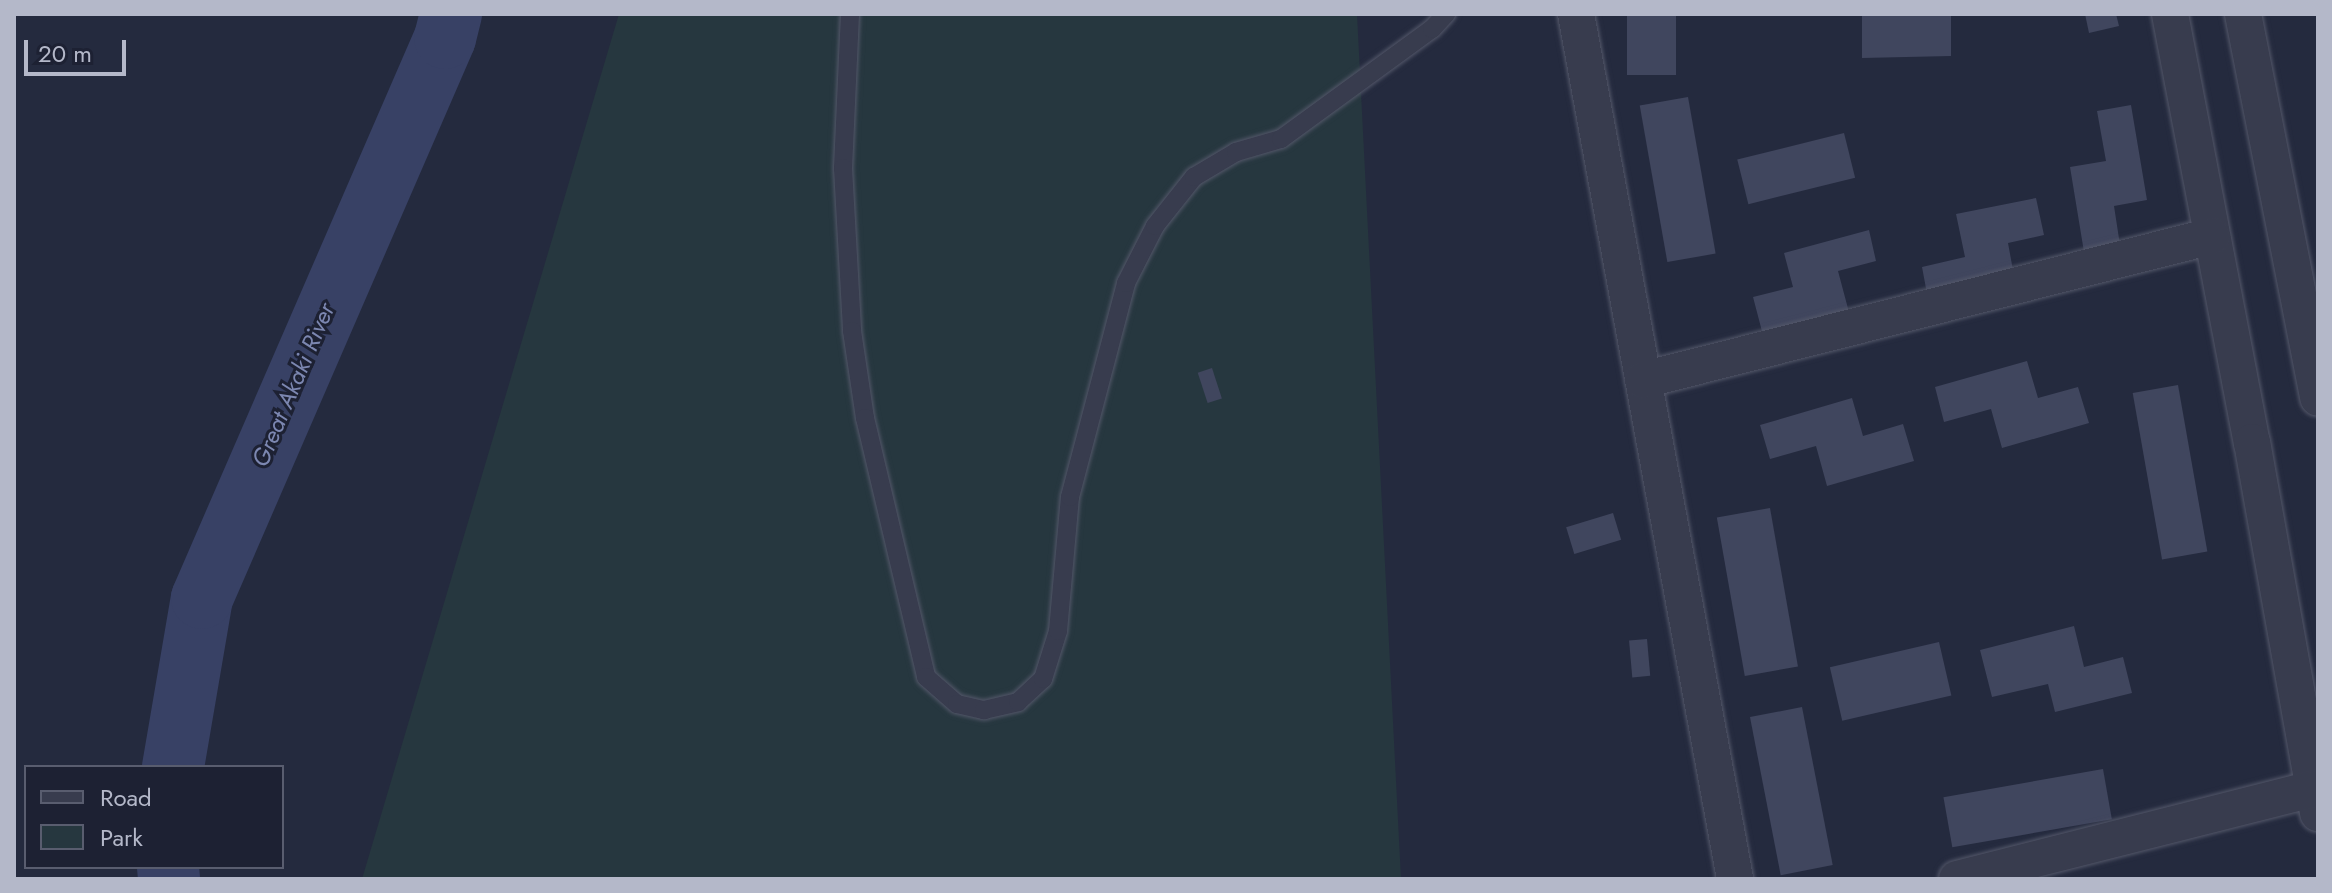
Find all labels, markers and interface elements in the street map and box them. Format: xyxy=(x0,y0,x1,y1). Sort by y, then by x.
scale bar xyxy=(28,24,130,74)
text: 20 m xyxy=(38,36,92,71)
water label: Great Akaki River xyxy=(246,299,340,471)
legend xyxy=(24,765,284,869)
text: Road xyxy=(100,780,152,815)
text: Park xyxy=(100,820,143,855)

